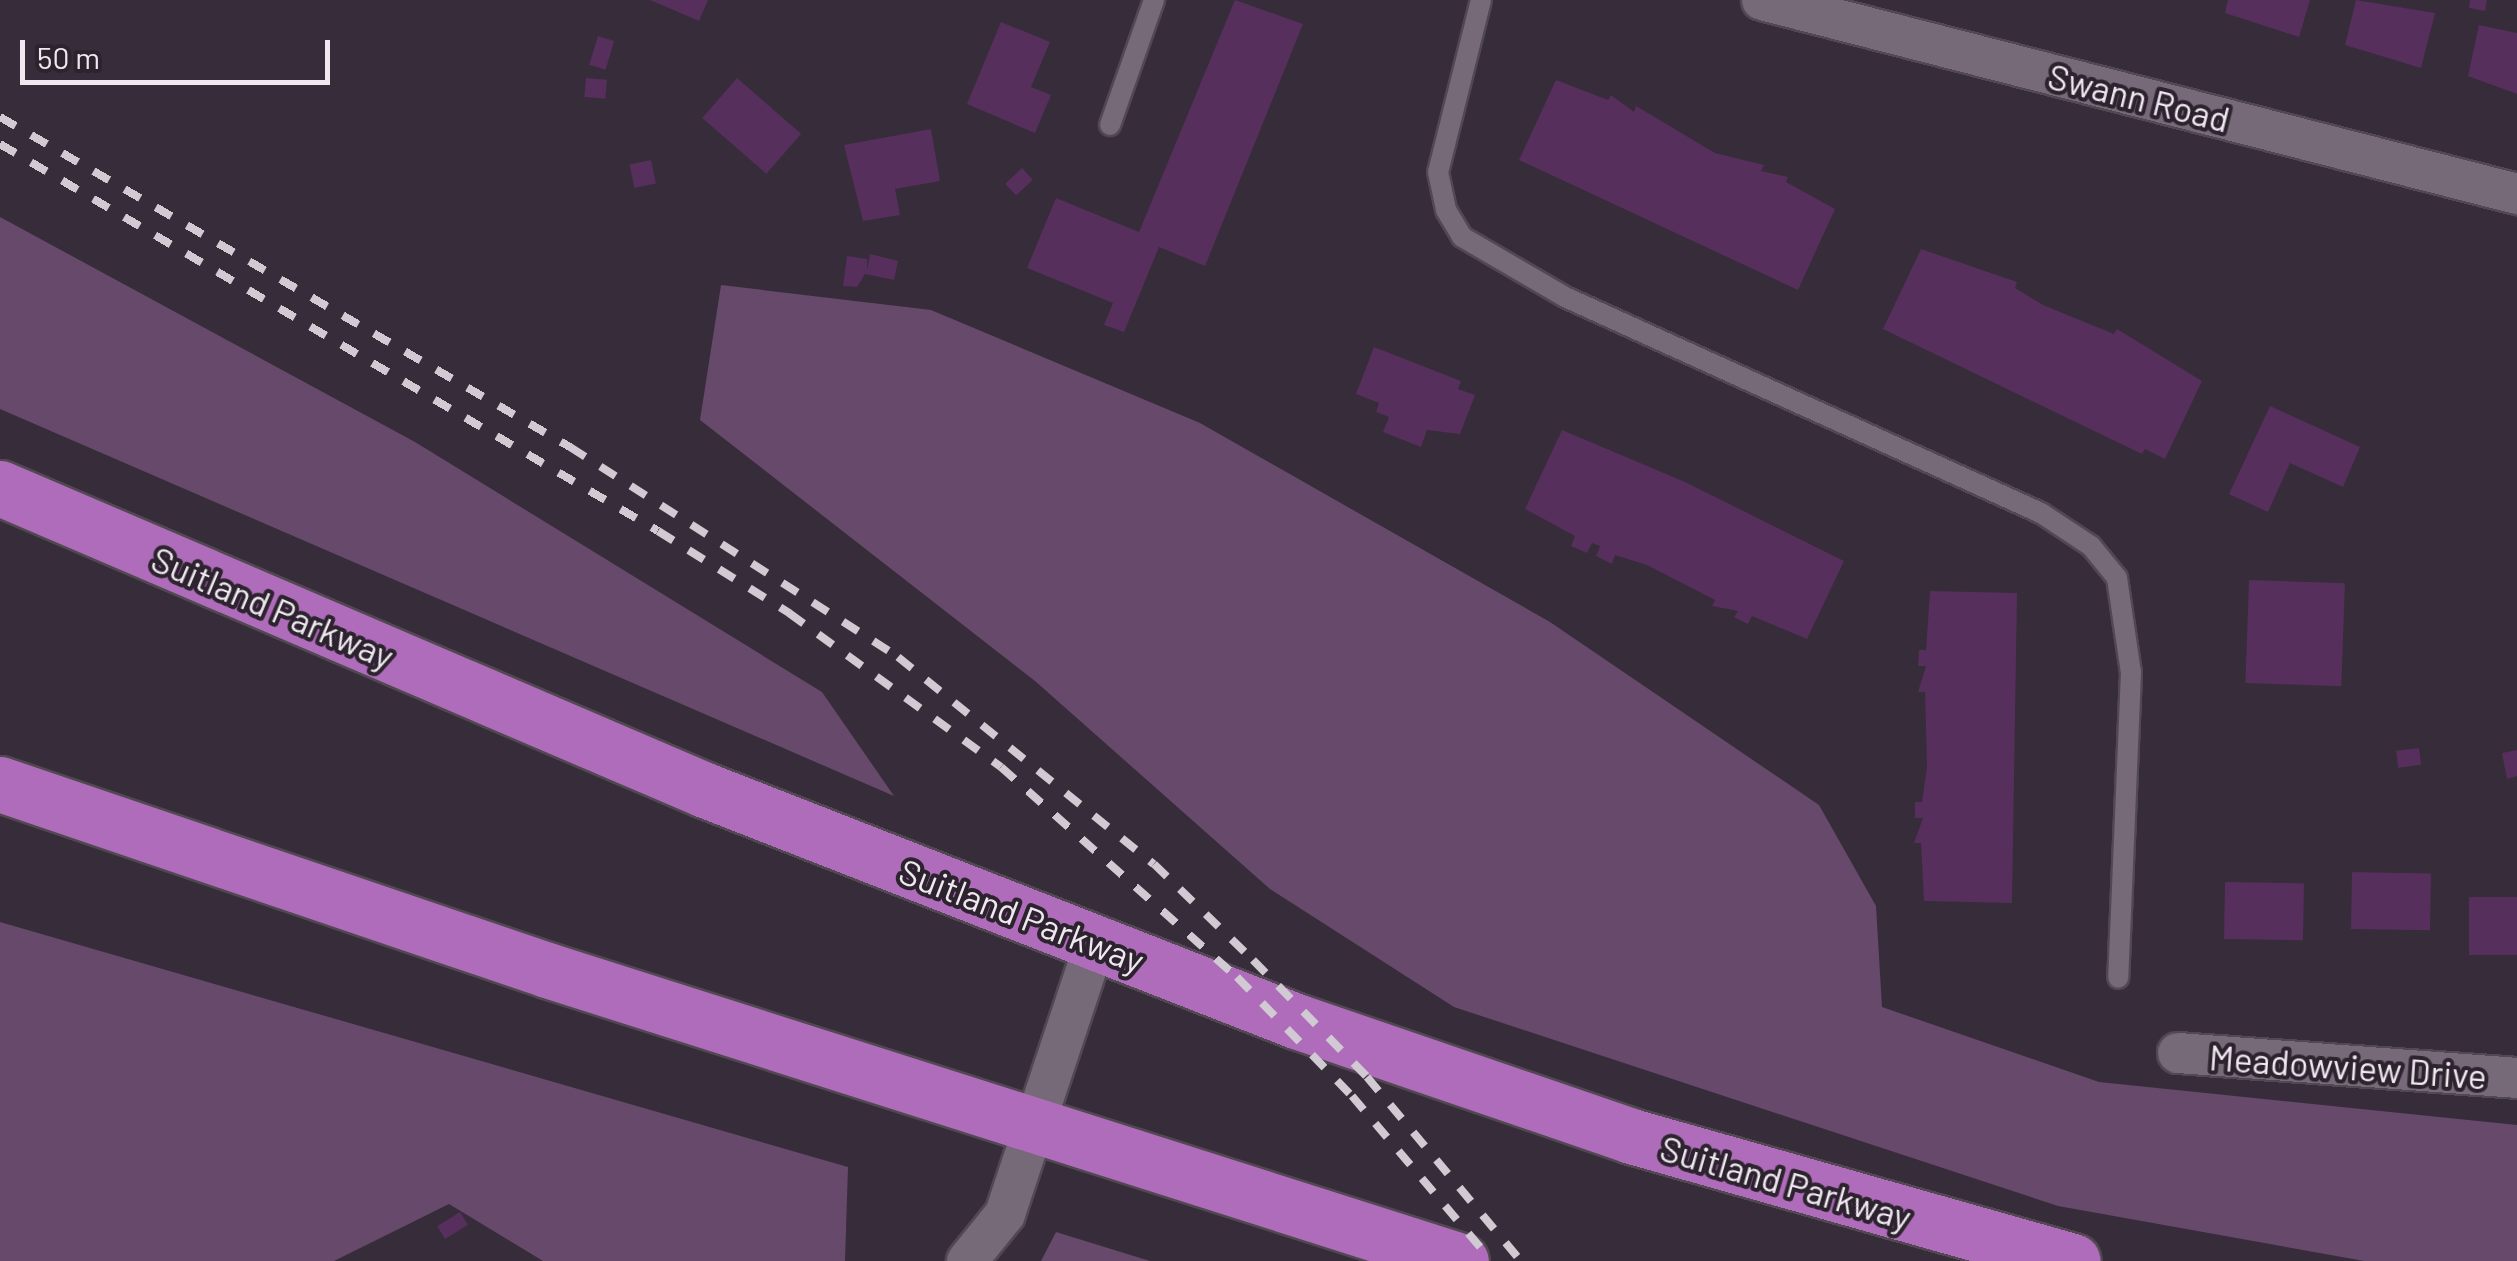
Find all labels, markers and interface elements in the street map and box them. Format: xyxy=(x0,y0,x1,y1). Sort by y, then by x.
scale bar xyxy=(25,20,335,82)
text: 50 m xyxy=(37,39,100,75)
street label: Swann Road xyxy=(2044,54,2234,140)
street label: Suitland Parkway xyxy=(146,537,400,677)
street label: Suitland Parkway xyxy=(894,849,1150,981)
street label: Meadowview Drive xyxy=(2208,1035,2488,1097)
street label: Suitland Parkway xyxy=(1656,1126,1916,1238)

